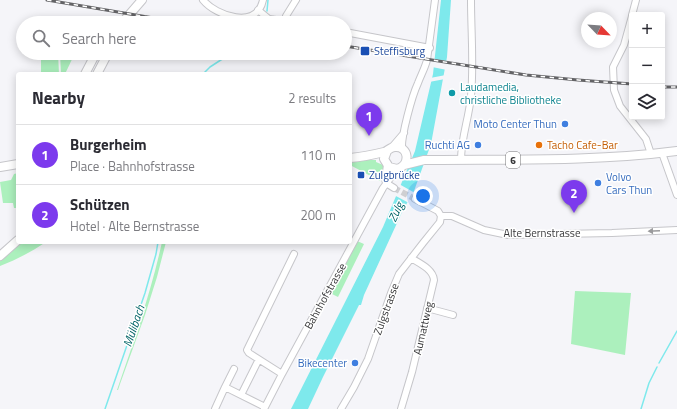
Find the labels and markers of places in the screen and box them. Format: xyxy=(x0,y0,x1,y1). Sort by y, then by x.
place label: Steffisburg xyxy=(374,43,425,59)
marker: Steffisburg xyxy=(359,45,371,57)
place label: Laudamedia, christliche Bibliotheke xyxy=(460,79,562,108)
marker: Laudamedia, christliche Bibliotheke xyxy=(447,88,457,98)
pin: 1 xyxy=(356,103,382,136)
place label: Moto Center Thun xyxy=(474,116,557,132)
marker: Moto Center Thun xyxy=(560,119,570,129)
place label: Ruchti AG xyxy=(425,137,470,153)
place label: Tacho Cafe-Bar xyxy=(547,137,618,153)
marker: Ruchti AG xyxy=(473,140,483,150)
marker: Tacho Cafe-Bar xyxy=(534,140,544,150)
place label: Zulgbrücke xyxy=(369,167,420,183)
place label: Volvo Cars Thun xyxy=(606,169,652,198)
marker: Zulgbrücke xyxy=(356,170,366,180)
marker: Volvo Cars Thun xyxy=(593,178,603,188)
pin: 2 xyxy=(561,180,587,213)
place label: Bikecenter xyxy=(298,355,347,371)
marker: Bikecenter xyxy=(350,358,360,368)

